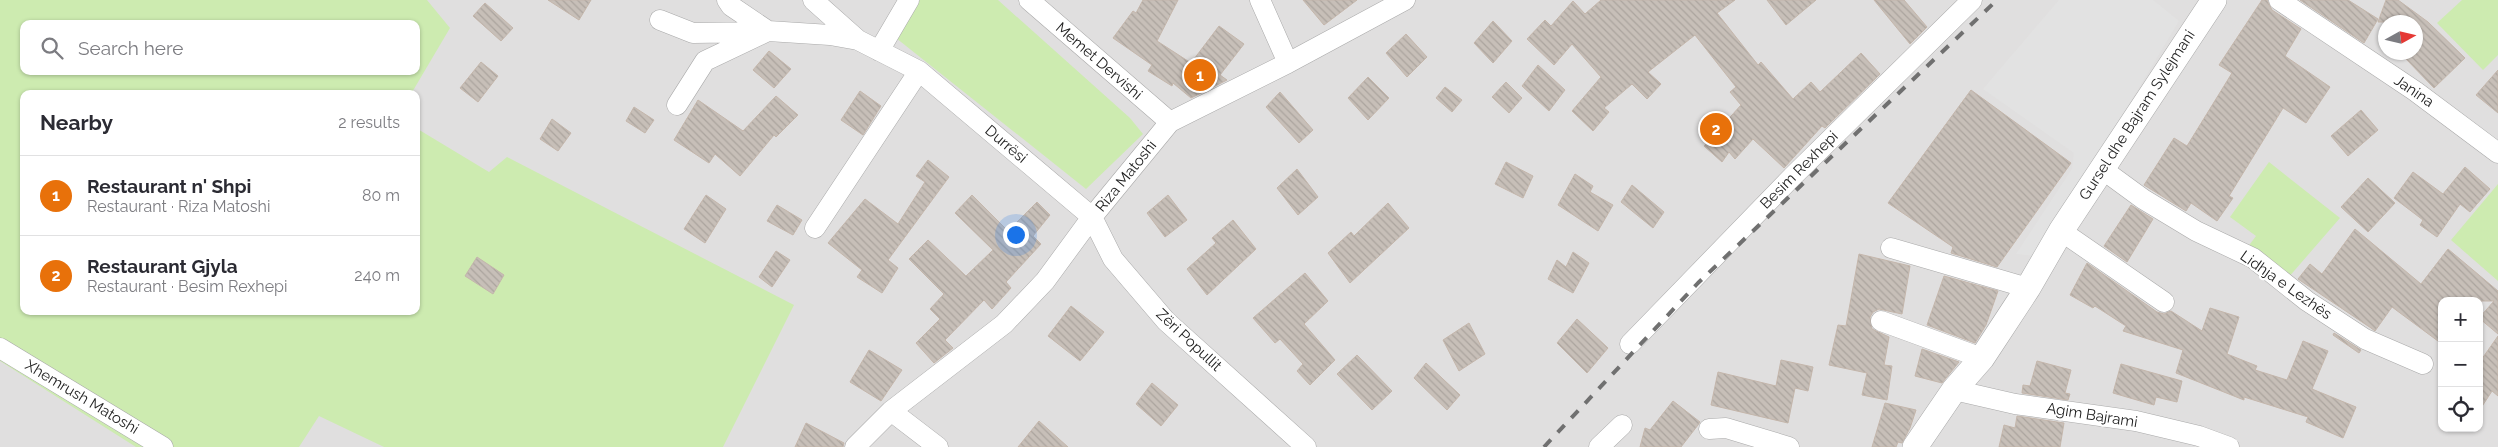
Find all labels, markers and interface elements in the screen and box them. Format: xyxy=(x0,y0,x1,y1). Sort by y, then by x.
north arrow xyxy=(2378,15,2423,60)
street label: Memet Dervishi xyxy=(1052,19,1146,103)
search box xyxy=(20,20,420,75)
street label: Gursel dhe Bajram Sylejmani xyxy=(2075,27,2199,203)
icon: search xyxy=(38,34,66,62)
text: Search here xyxy=(78,37,184,59)
pin: 1 xyxy=(1184,56,1216,94)
street label: Janina xyxy=(2391,71,2437,111)
text: Nearby xyxy=(40,110,113,135)
pin: 2 xyxy=(1700,110,1732,148)
text: 2 results xyxy=(338,113,400,132)
street label: Durrësi xyxy=(981,121,1031,167)
street label: Besim Rexhepi xyxy=(1756,127,1842,213)
street label: Riza Matoshi xyxy=(1092,137,1160,215)
text: Restaurant n' Shpi xyxy=(87,175,251,197)
text: 1 xyxy=(52,186,60,205)
text: 80 m xyxy=(362,186,400,205)
text: Restaurant · Riza Matoshi xyxy=(87,197,270,216)
your location xyxy=(1003,222,1029,248)
street label: Lidhja e Lezhës xyxy=(2237,247,2335,323)
text: Restaurant Gjyla xyxy=(87,255,238,277)
text: 2 xyxy=(51,266,61,285)
text: 240 m xyxy=(354,266,400,285)
text: Restaurant · Besim Rexhepi xyxy=(87,277,287,296)
map controls xyxy=(2438,297,2483,432)
button: + xyxy=(2438,297,2483,342)
street label: Zëri Popullit xyxy=(1152,305,1226,375)
button: − xyxy=(2438,342,2483,387)
street label: Xhemrush Matoshi xyxy=(22,356,142,438)
button: locate xyxy=(2438,387,2483,432)
street label: Agim Bajrami xyxy=(2045,399,2139,431)

